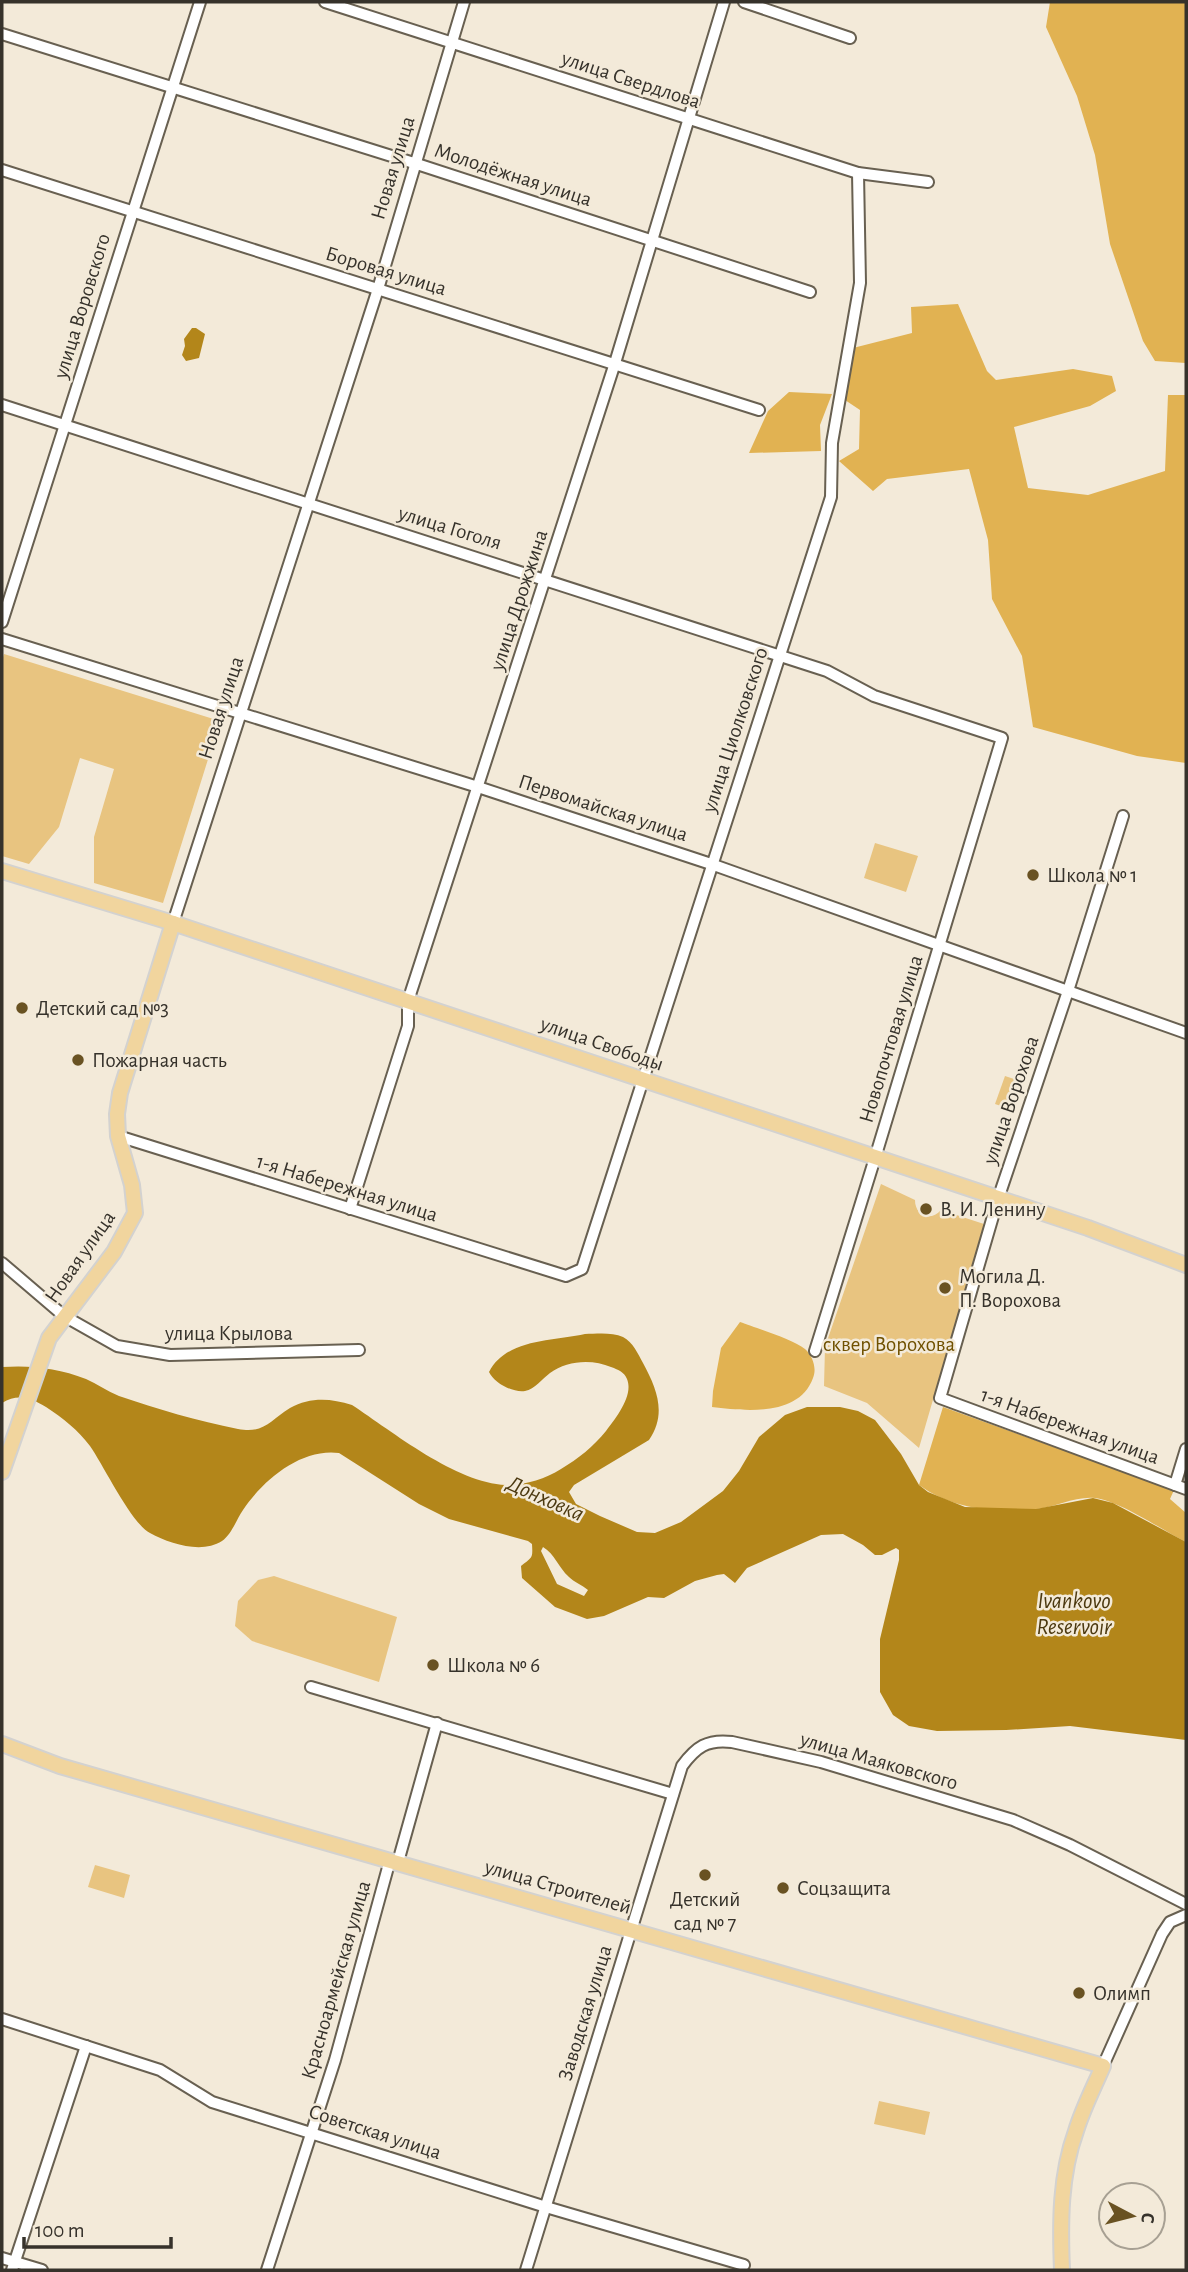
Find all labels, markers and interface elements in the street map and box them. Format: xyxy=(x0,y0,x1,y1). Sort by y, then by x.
street label: улица Свердлова xyxy=(558,47,703,112)
street label: Новая улица xyxy=(367,113,419,222)
street label: Молодёжная улица xyxy=(432,140,595,210)
street label: улица Воровского xyxy=(50,231,114,382)
street label: Боровая улица xyxy=(323,243,449,299)
street label: улица Гоголя xyxy=(395,502,504,554)
street label: улица Дрожжина xyxy=(486,527,552,674)
street label: улица Циолковского xyxy=(698,645,772,816)
street label: Новая улица xyxy=(195,654,248,762)
street label: Первомайская улица xyxy=(516,771,691,845)
place label: Школа № 1 xyxy=(1047,865,1138,886)
marker: Школа № 1 xyxy=(1025,867,1041,883)
street label: Новопочтовая улица xyxy=(855,952,927,1125)
place label: Детский сад №3 xyxy=(36,998,169,1019)
marker: Детский сад №3 xyxy=(14,1000,30,1016)
street label: улица Свободы xyxy=(537,1013,666,1075)
street label: улица Ворохова xyxy=(979,1033,1043,1168)
place label: Пожарная часть xyxy=(92,1050,227,1071)
marker: Пожарная часть xyxy=(70,1052,86,1068)
street label: 1-я Набережная улица xyxy=(254,1150,441,1226)
place label: В. И. Ленину xyxy=(940,1199,1045,1220)
marker: В. И. Ленину xyxy=(918,1201,934,1217)
street label: Новая улица xyxy=(41,1207,119,1307)
place label: Могила Д. П. Ворохова xyxy=(959,1266,1062,1311)
marker: Могила Д. П. Ворохова xyxy=(937,1280,953,1296)
street label: улица Крылова xyxy=(164,1323,293,1344)
park label: сквер Ворохова xyxy=(823,1334,955,1355)
street label: 1-я Набережная улица xyxy=(978,1384,1162,1468)
water label: Донховка xyxy=(502,1471,587,1526)
water label: Ivankovo Reservoir xyxy=(1037,1590,1112,1639)
place label: Школа № 6 xyxy=(447,1655,540,1676)
marker: Школа № 6 xyxy=(425,1657,441,1673)
street label: улица Маяковского xyxy=(797,1728,960,1794)
street label: улица Строителей xyxy=(481,1856,634,1918)
marker: Детский сад № 7 xyxy=(697,1867,713,1883)
street label: Красноармейская улица xyxy=(298,1878,375,2082)
place label: Соцзащита xyxy=(797,1878,891,1899)
marker: Соцзащита xyxy=(775,1880,791,1896)
place label: Детский сад № 7 xyxy=(670,1889,740,1934)
street label: Заводская улица xyxy=(554,1942,616,2083)
place label: Олимп xyxy=(1093,1983,1151,2004)
marker: Олимп xyxy=(1071,1985,1087,2001)
street label: Советская улица xyxy=(306,2101,444,2163)
north arrow xyxy=(1097,2181,1167,2251)
scale bar xyxy=(24,2206,172,2250)
text: С xyxy=(1137,2212,1157,2224)
text: 100 m xyxy=(35,2220,85,2241)

